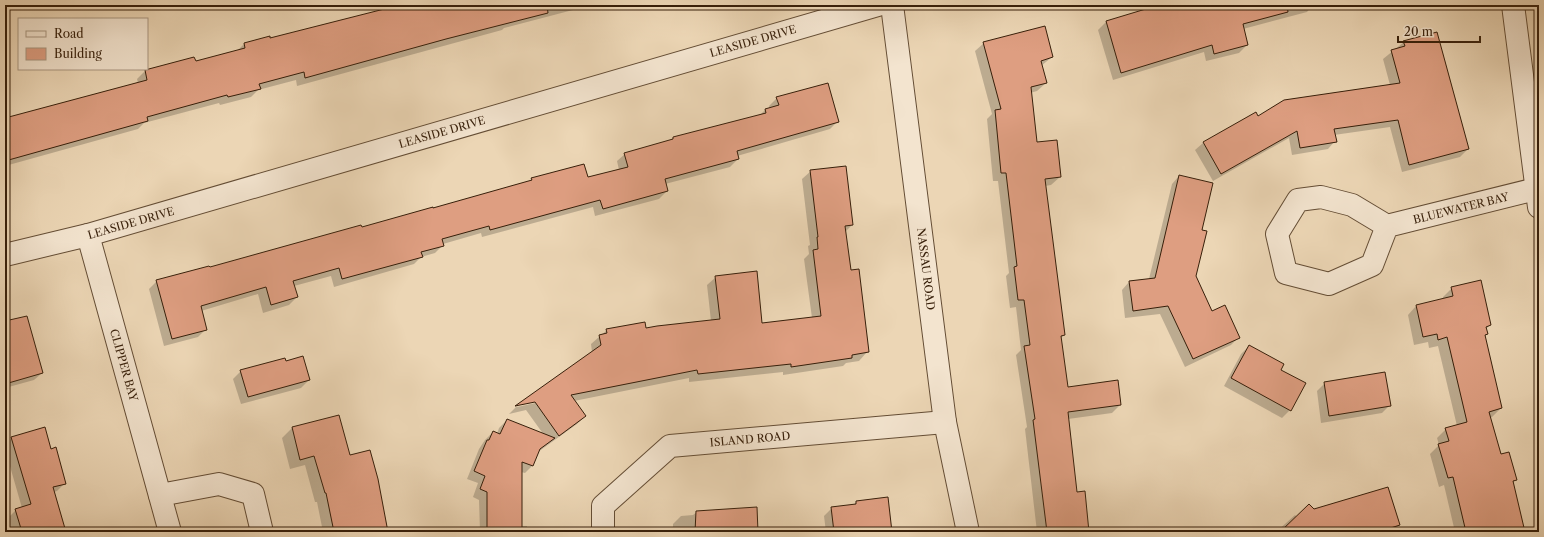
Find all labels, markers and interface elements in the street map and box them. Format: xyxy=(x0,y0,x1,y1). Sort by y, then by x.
legend xyxy=(18,18,148,70)
scale bar xyxy=(1398,18,1480,44)
street label: LEASIDE DRIVE xyxy=(708,22,798,60)
text: 20 m xyxy=(1404,24,1433,39)
text: Road xyxy=(54,26,84,41)
text: Building xyxy=(54,46,102,61)
street label: LEASIDE DRIVE xyxy=(397,113,487,151)
street label: BLUEWATER BAY xyxy=(1412,189,1511,227)
street label: LEASIDE DRIVE xyxy=(86,204,176,242)
street label: NASSAU ROAD xyxy=(914,227,938,311)
street label: CLIPPER BAY xyxy=(107,327,141,403)
street label: ISLAND ROAD xyxy=(709,428,791,449)

